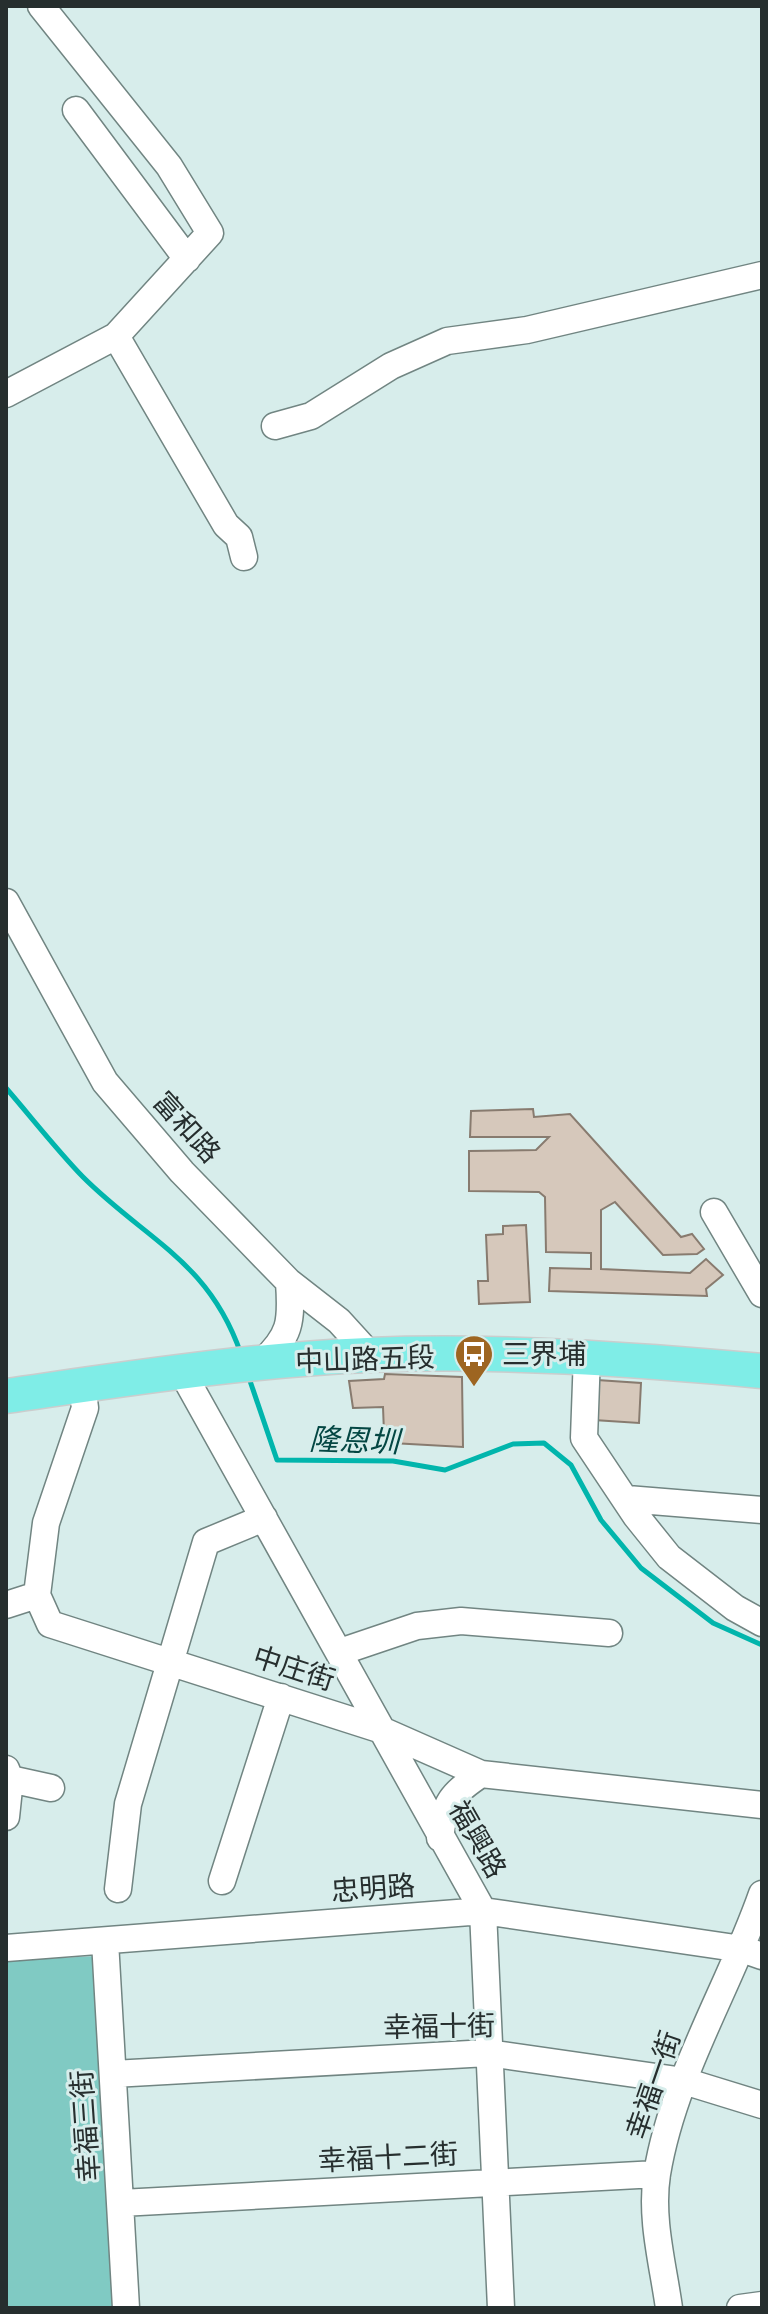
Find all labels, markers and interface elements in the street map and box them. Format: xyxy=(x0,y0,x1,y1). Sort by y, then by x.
street label: 富和路 xyxy=(146,1081,231,1170)
place label: 三界埔 xyxy=(502,1332,586,1372)
bus stop icon: 三界埔 xyxy=(453,1333,495,1388)
street label: 中山路五段 xyxy=(294,1335,436,1379)
water label: 隆恩圳 xyxy=(308,1414,404,1462)
street label: 中庄街 xyxy=(248,1634,341,1698)
street label: 福興路 xyxy=(441,1792,518,1884)
street label: 忠明路 xyxy=(330,1863,416,1909)
street label: 幸福十街 xyxy=(383,2003,495,2045)
street label: 幸福一街 xyxy=(614,2025,688,2144)
street label: 幸福三街 xyxy=(59,2069,107,2183)
street label: 幸福十二街 xyxy=(317,2131,459,2179)

